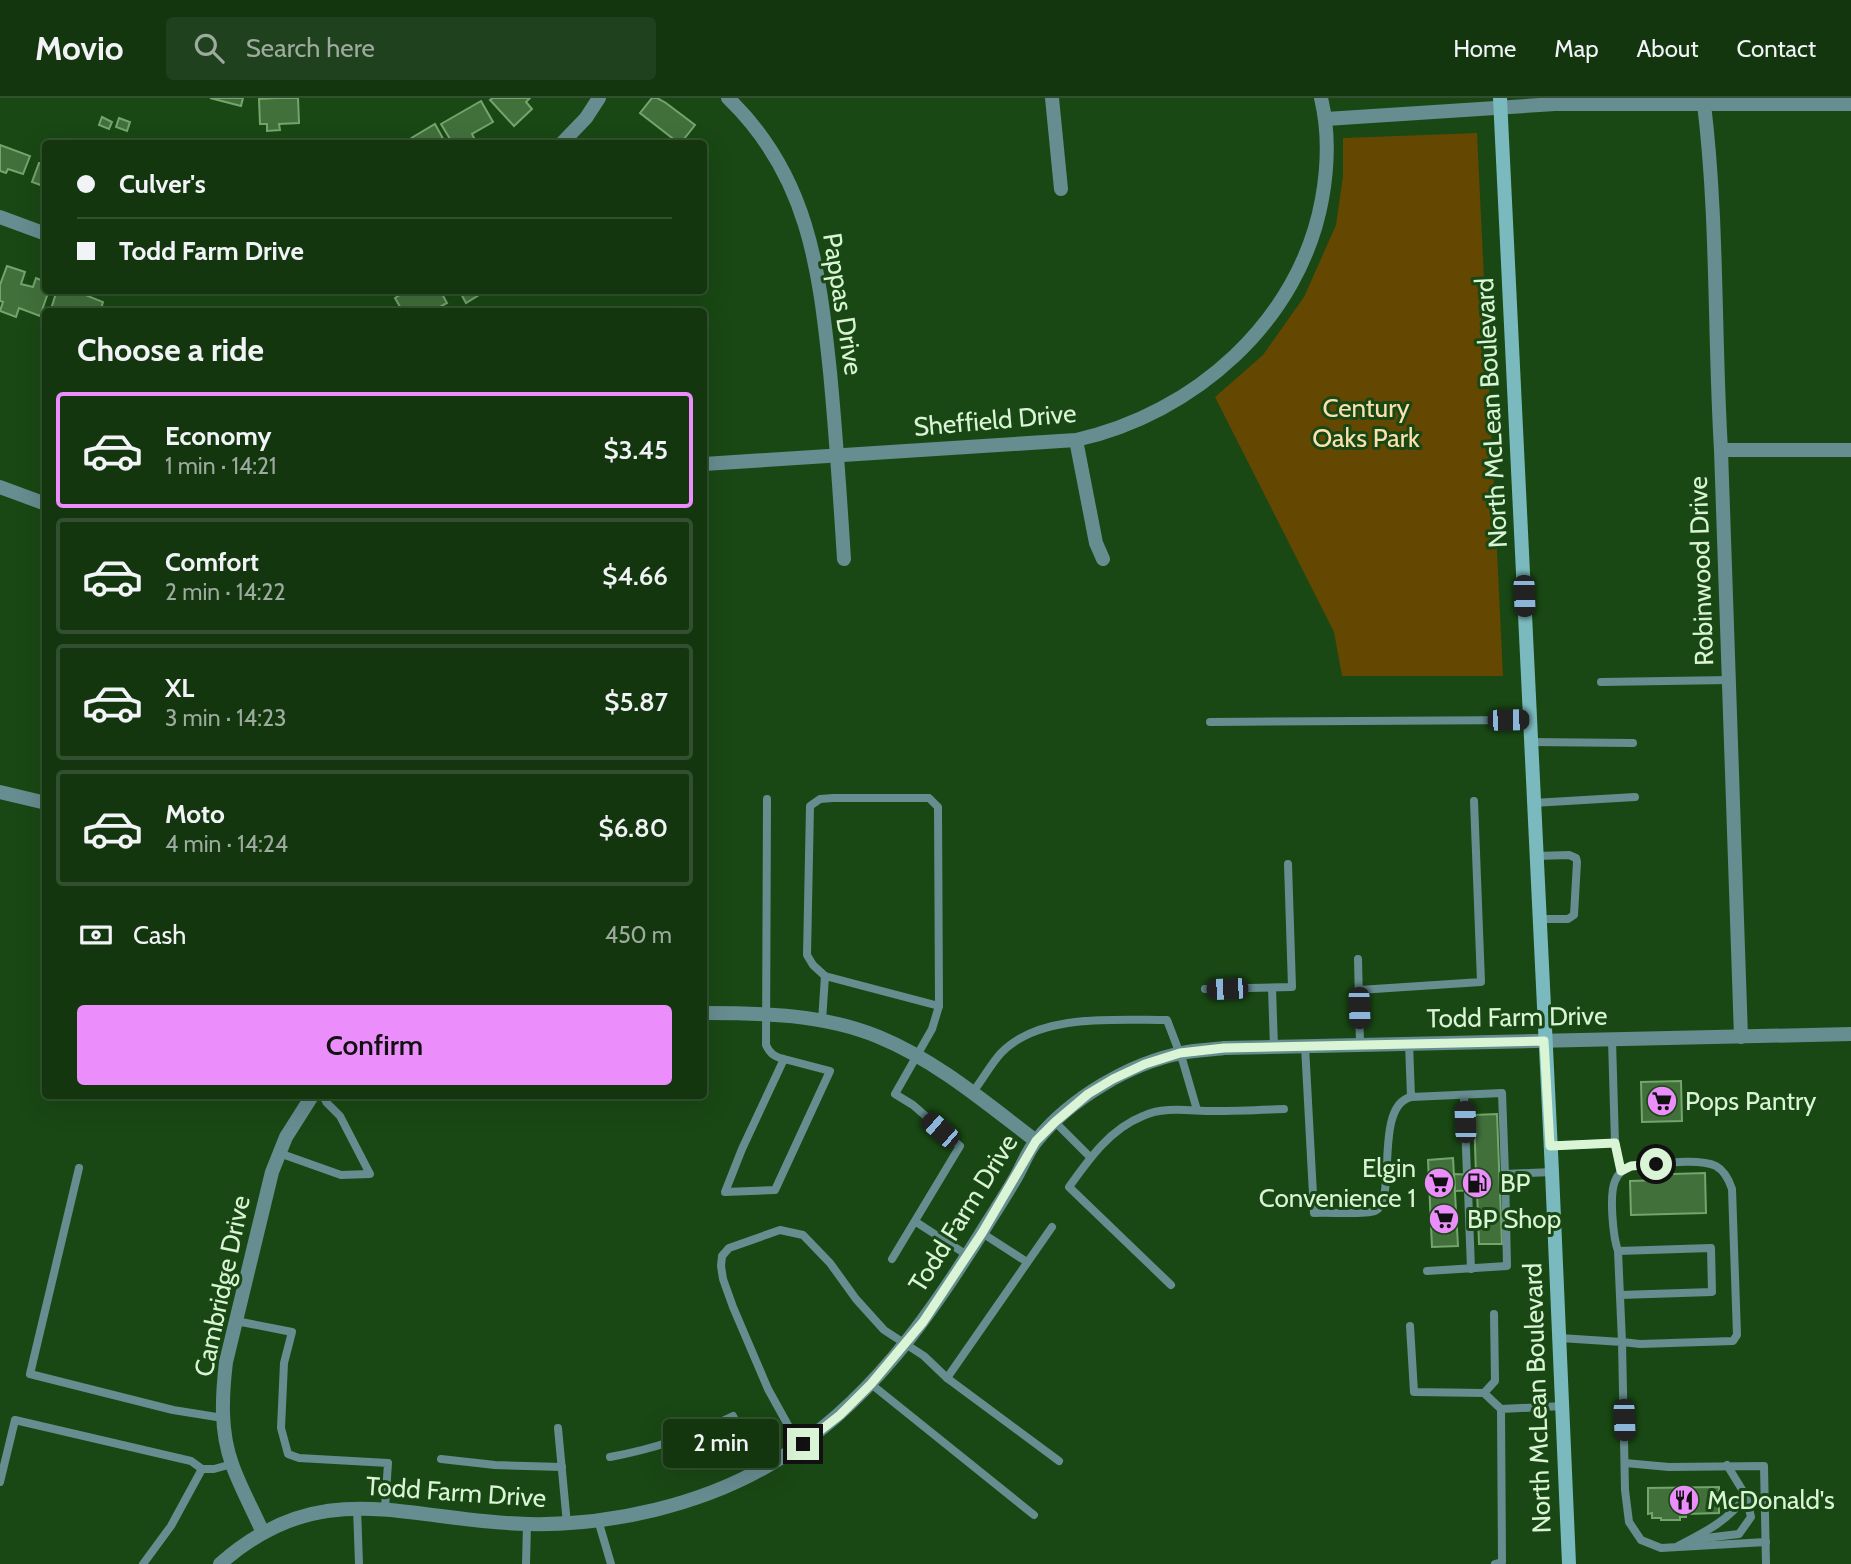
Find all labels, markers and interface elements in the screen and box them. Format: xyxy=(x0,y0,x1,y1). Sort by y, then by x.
search box xyxy=(166,17,656,80)
text: Movio xyxy=(35,28,124,68)
icon: search xyxy=(190,29,228,67)
text: Search here xyxy=(246,32,375,64)
text: Home xyxy=(1453,34,1516,63)
text: Map xyxy=(1554,34,1599,63)
text: About xyxy=(1637,34,1699,63)
text: Contact xyxy=(1737,34,1816,63)
text: Culver's xyxy=(119,168,206,200)
street label: Pappas Drive xyxy=(816,231,870,377)
text: Todd Farm Drive xyxy=(119,235,304,267)
street label: North McLean Boulevard xyxy=(1468,277,1514,549)
text: Choose a ride xyxy=(77,330,264,369)
park label: Century Oaks Park xyxy=(1312,392,1420,454)
street label: Sheffield Drive xyxy=(912,397,1078,443)
icon: car xyxy=(81,419,144,482)
text: Economy xyxy=(165,420,271,452)
text: $3.45 xyxy=(603,434,668,466)
text: 1 min · 14:21 xyxy=(165,452,277,480)
street label: Robinwood Drive xyxy=(1682,476,1720,666)
icon: car xyxy=(81,545,144,608)
text: Comfort xyxy=(165,546,259,578)
text: $4.66 xyxy=(602,560,668,592)
car xyxy=(1513,575,1536,617)
text: 2 min · 14:22 xyxy=(165,578,286,606)
icon: car xyxy=(81,671,144,734)
text: XL xyxy=(165,672,194,704)
text: $5.87 xyxy=(604,686,668,718)
text: 3 min · 14:23 xyxy=(165,704,286,732)
car xyxy=(1487,709,1530,731)
icon: car xyxy=(81,797,144,860)
text: Moto xyxy=(165,798,225,830)
text: $6.80 xyxy=(599,812,668,844)
text: 4 min · 14:24 xyxy=(165,830,288,858)
icon: cash xyxy=(77,916,115,954)
text: Cash xyxy=(133,919,186,951)
text: 450 m xyxy=(605,921,672,949)
car xyxy=(1206,978,1249,1000)
car xyxy=(1348,987,1371,1029)
street label: Todd Farm Drive xyxy=(1426,999,1608,1035)
button: Confirm xyxy=(77,1005,672,1085)
supermarket icon: Pops Pantry xyxy=(1645,1084,1679,1118)
place label: Pops Pantry xyxy=(1685,1085,1816,1117)
car xyxy=(1454,1101,1477,1143)
car xyxy=(918,1108,963,1152)
street label: Todd Farm Drive xyxy=(902,1128,1024,1298)
route start xyxy=(1640,1148,1672,1180)
place label: Elgin Convenience 1 xyxy=(1259,1152,1416,1214)
supermarket icon: Elgin Convenience 1 xyxy=(1422,1166,1456,1200)
fuel station icon: BP xyxy=(1460,1166,1494,1200)
place label: BP xyxy=(1500,1167,1531,1199)
street label: Cambridge Drive xyxy=(187,1193,257,1379)
supermarket icon: BP Shop xyxy=(1427,1202,1461,1236)
place label: BP Shop xyxy=(1467,1203,1561,1235)
street label: North McLean Boulevard xyxy=(1516,1262,1558,1534)
car xyxy=(1613,1399,1636,1441)
callout: 2 min xyxy=(663,1420,778,1468)
route end xyxy=(787,1428,819,1460)
text: 2 min xyxy=(693,1429,749,1457)
street label: Todd Farm Drive xyxy=(365,1470,547,1514)
restaurant icon: McDonald's xyxy=(1667,1483,1701,1517)
place label: McDonald's xyxy=(1707,1484,1835,1516)

